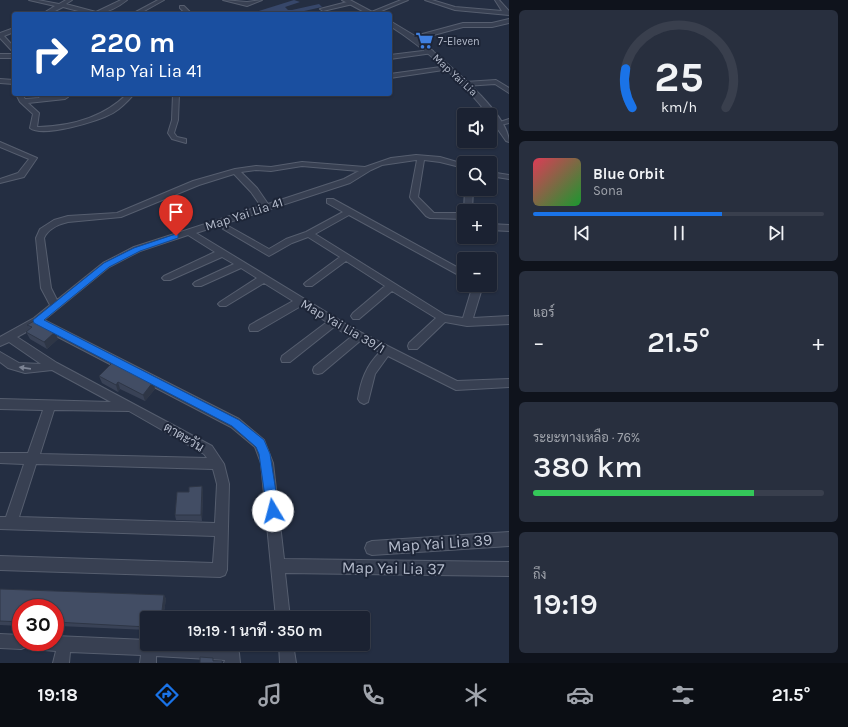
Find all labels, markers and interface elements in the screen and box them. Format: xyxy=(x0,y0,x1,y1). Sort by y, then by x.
text: 220 m xyxy=(90,26,175,59)
icon: right xyxy=(24,28,76,80)
supermarket icon: 7-Eleven xyxy=(415,31,435,51)
place label: 7-Eleven xyxy=(438,35,480,48)
street label: Map Yai Lia xyxy=(430,51,480,99)
text: 25 xyxy=(654,53,703,101)
text: Map Yai Lia 41 xyxy=(90,60,202,82)
text: km/h xyxy=(660,99,697,116)
map controls xyxy=(457,108,497,292)
button: sound xyxy=(457,108,497,148)
button: search xyxy=(457,156,497,196)
text: Blue Orbit xyxy=(593,165,665,183)
text: Sona xyxy=(593,183,623,198)
street label: Map Yai Lia 41 xyxy=(203,194,285,234)
pin xyxy=(159,195,193,236)
icon: arrive xyxy=(165,201,187,223)
button: + xyxy=(457,204,497,244)
icon: previous xyxy=(571,222,593,244)
icon: pause xyxy=(668,222,690,244)
icon: next xyxy=(765,222,787,244)
button: − xyxy=(457,252,497,292)
street label: Map Yai Lia 39/1 xyxy=(298,296,388,356)
text: แอร์ xyxy=(533,305,554,320)
text: 21.5° xyxy=(647,324,710,360)
text: − xyxy=(533,330,545,356)
text: + xyxy=(812,330,824,356)
one-way arrow xyxy=(19,365,31,371)
street label: ตาตะวัน xyxy=(161,419,207,455)
text: ระยะทางเหลือ · 76% xyxy=(533,430,640,445)
text: 380 km xyxy=(533,449,643,485)
position arrow xyxy=(252,490,294,532)
street label: Map Yai Lia 39 xyxy=(387,530,493,556)
street label: Map Yai Lia 37 xyxy=(342,558,445,578)
text: ถึง xyxy=(533,567,546,582)
text: 19:19 xyxy=(533,586,598,622)
speed limit sign: 30 xyxy=(12,599,64,651)
text: 19:19 · 1 นาที · 350 m xyxy=(188,622,322,640)
icon: directions xyxy=(153,681,181,709)
icon: music xyxy=(256,681,284,709)
icon: phone xyxy=(359,681,387,709)
icon: climate xyxy=(462,681,490,709)
icon: car xyxy=(566,681,594,709)
icon: filters xyxy=(669,681,697,709)
text: 19:18 xyxy=(38,684,78,706)
text: 21.5° xyxy=(772,684,810,706)

